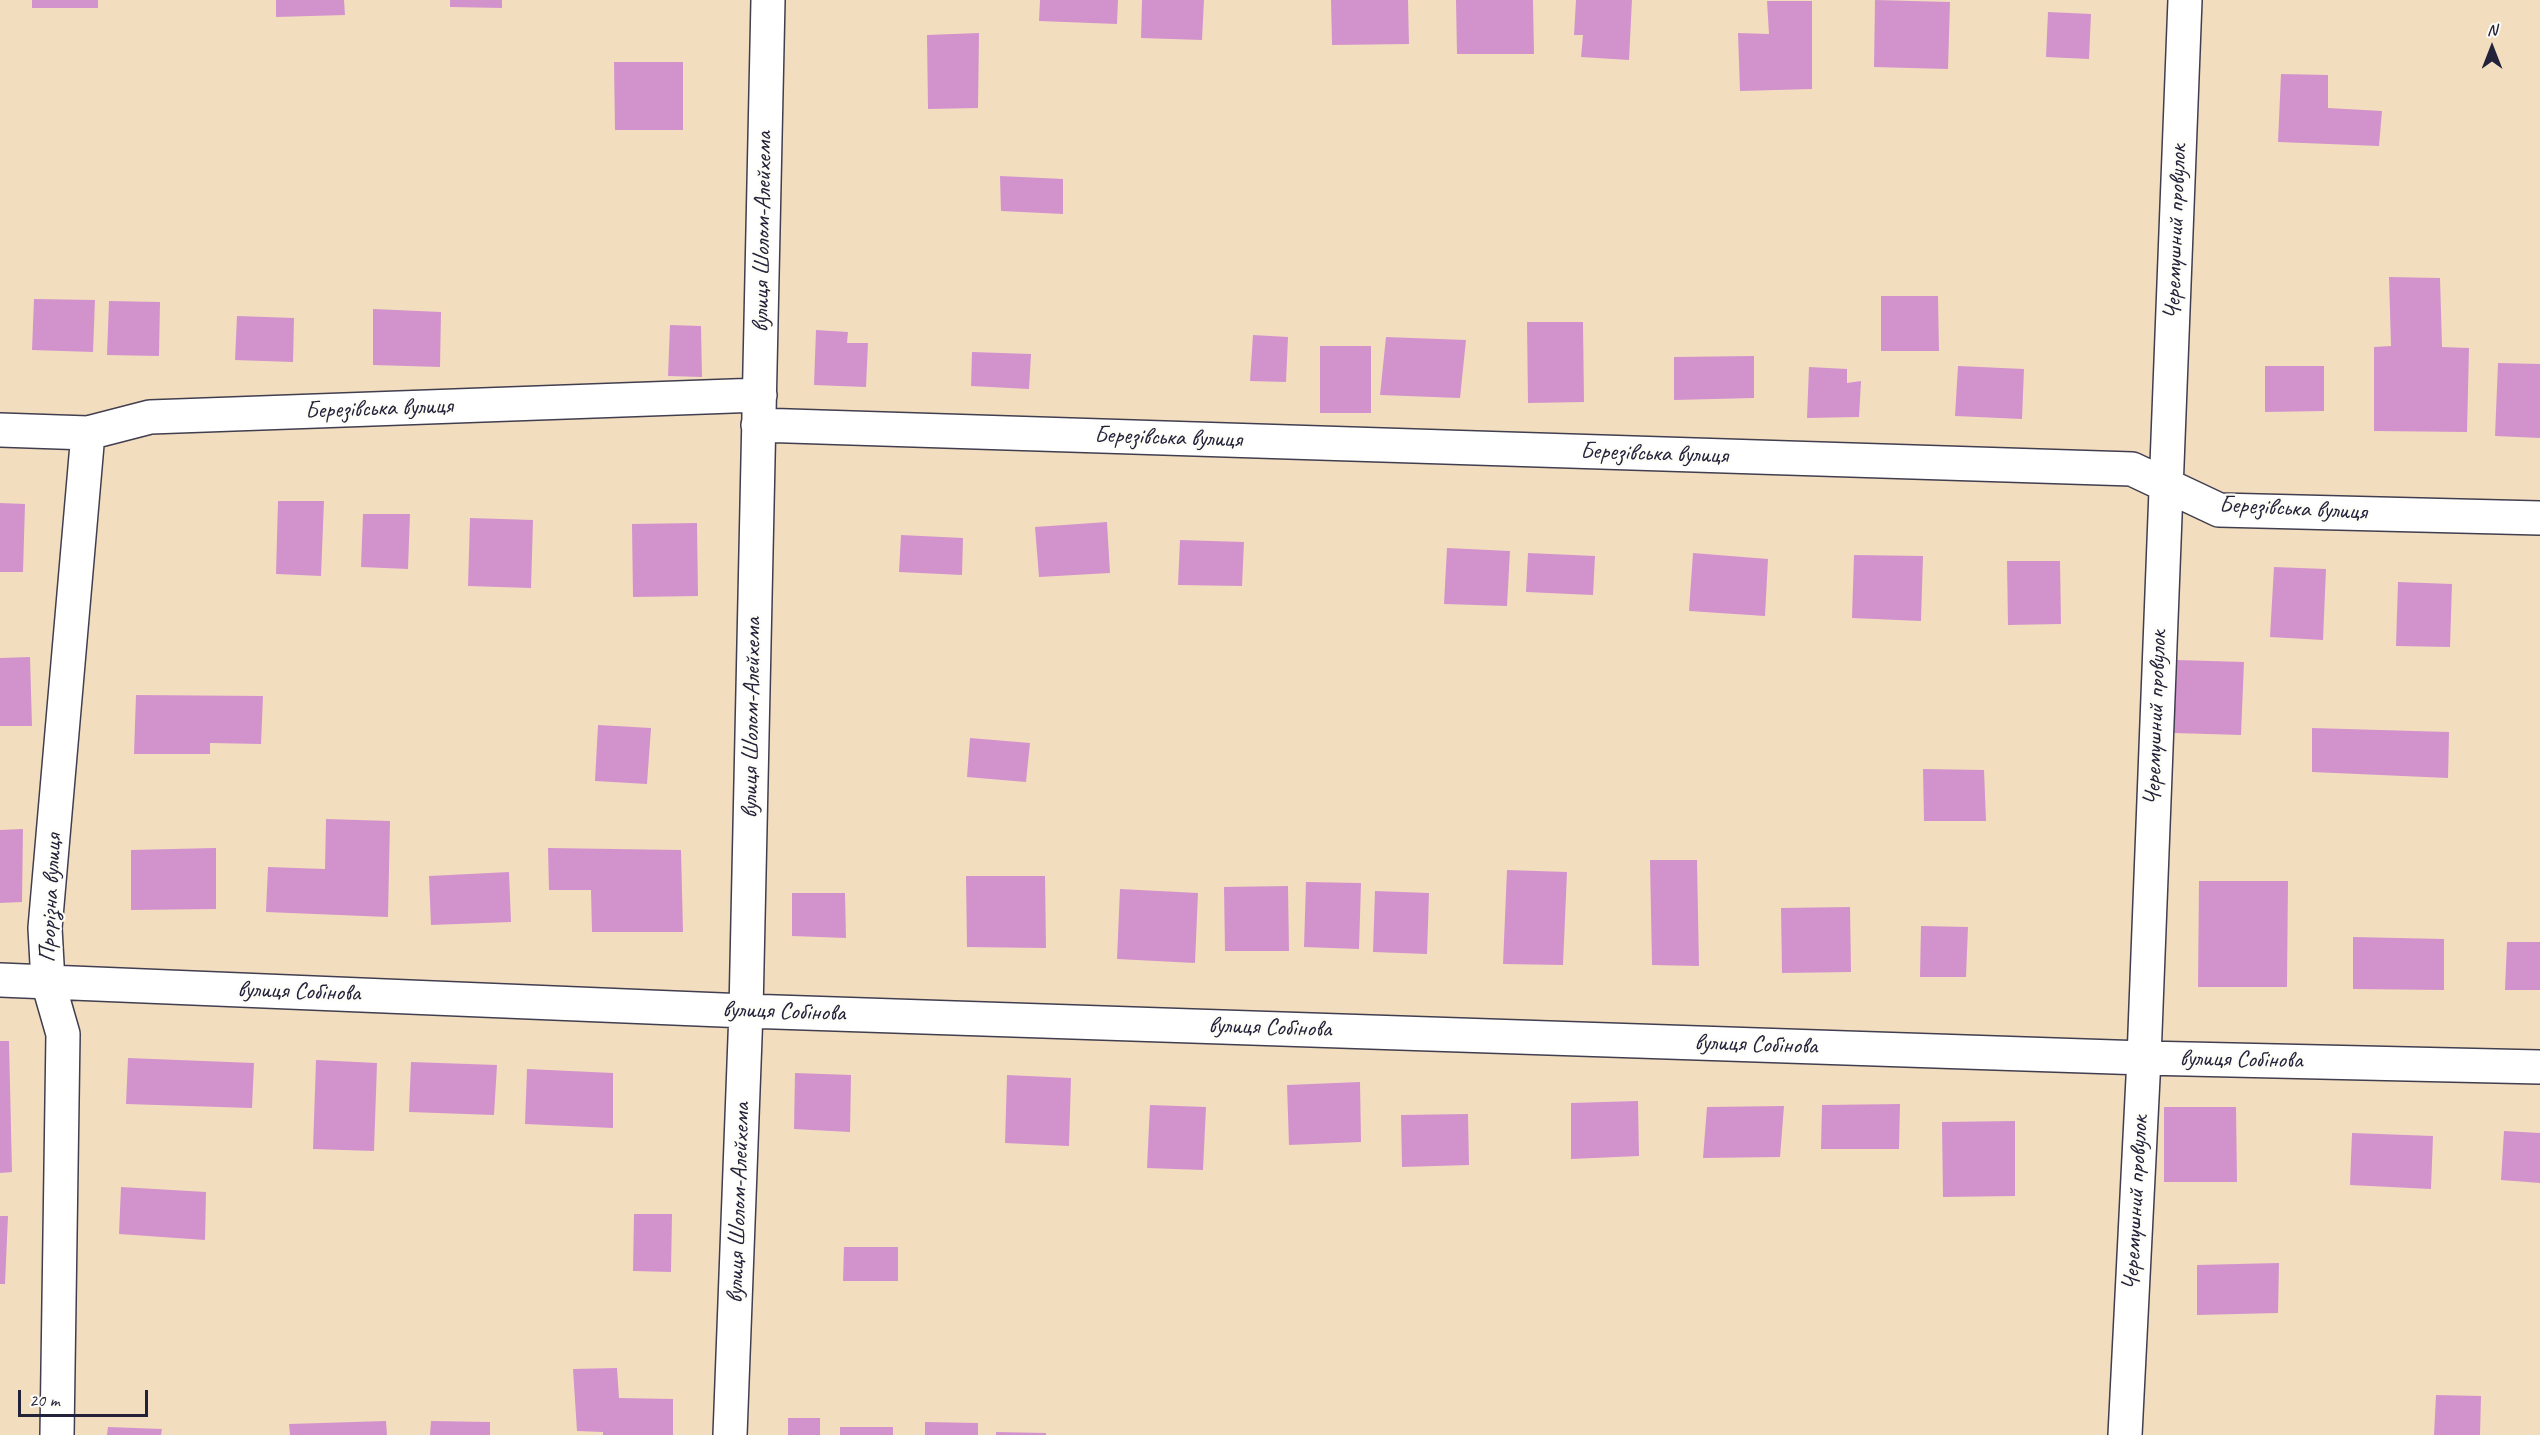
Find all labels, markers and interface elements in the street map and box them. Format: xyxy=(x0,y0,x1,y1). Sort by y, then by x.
north arrow xyxy=(2462,18,2522,78)
text: N xyxy=(2487,20,2497,40)
street label: вулиця Шолом-Алейхема xyxy=(747,131,779,333)
street label: Черемушний провулок xyxy=(2159,144,2193,320)
street label: Березівська вулиця xyxy=(305,392,453,426)
street label: Березівська вулиця xyxy=(1094,421,1242,455)
street label: Березівська вулиця xyxy=(1580,437,1728,471)
street label: Березівська вулиця xyxy=(2218,491,2368,527)
street label: вулиця Шолом-Алейхема xyxy=(736,617,768,819)
street label: Черемушний провулок xyxy=(2139,630,2173,806)
street label: Прорізна вулиця xyxy=(33,833,69,963)
street label: вулиця Собінова xyxy=(237,975,361,1009)
street label: вулиця Собінова xyxy=(722,995,846,1029)
street label: вулиця Собінова xyxy=(1208,1011,1332,1045)
street label: вулиця Собінова xyxy=(1694,1028,1818,1062)
street label: вулиця Собінова xyxy=(2179,1045,2303,1075)
street label: вулиця Шолом-Алейхема xyxy=(721,1102,757,1304)
street label: Черемушний провулок xyxy=(2117,1115,2155,1291)
scale bar xyxy=(21,1378,152,1416)
text: 20 m xyxy=(29,1389,60,1411)

